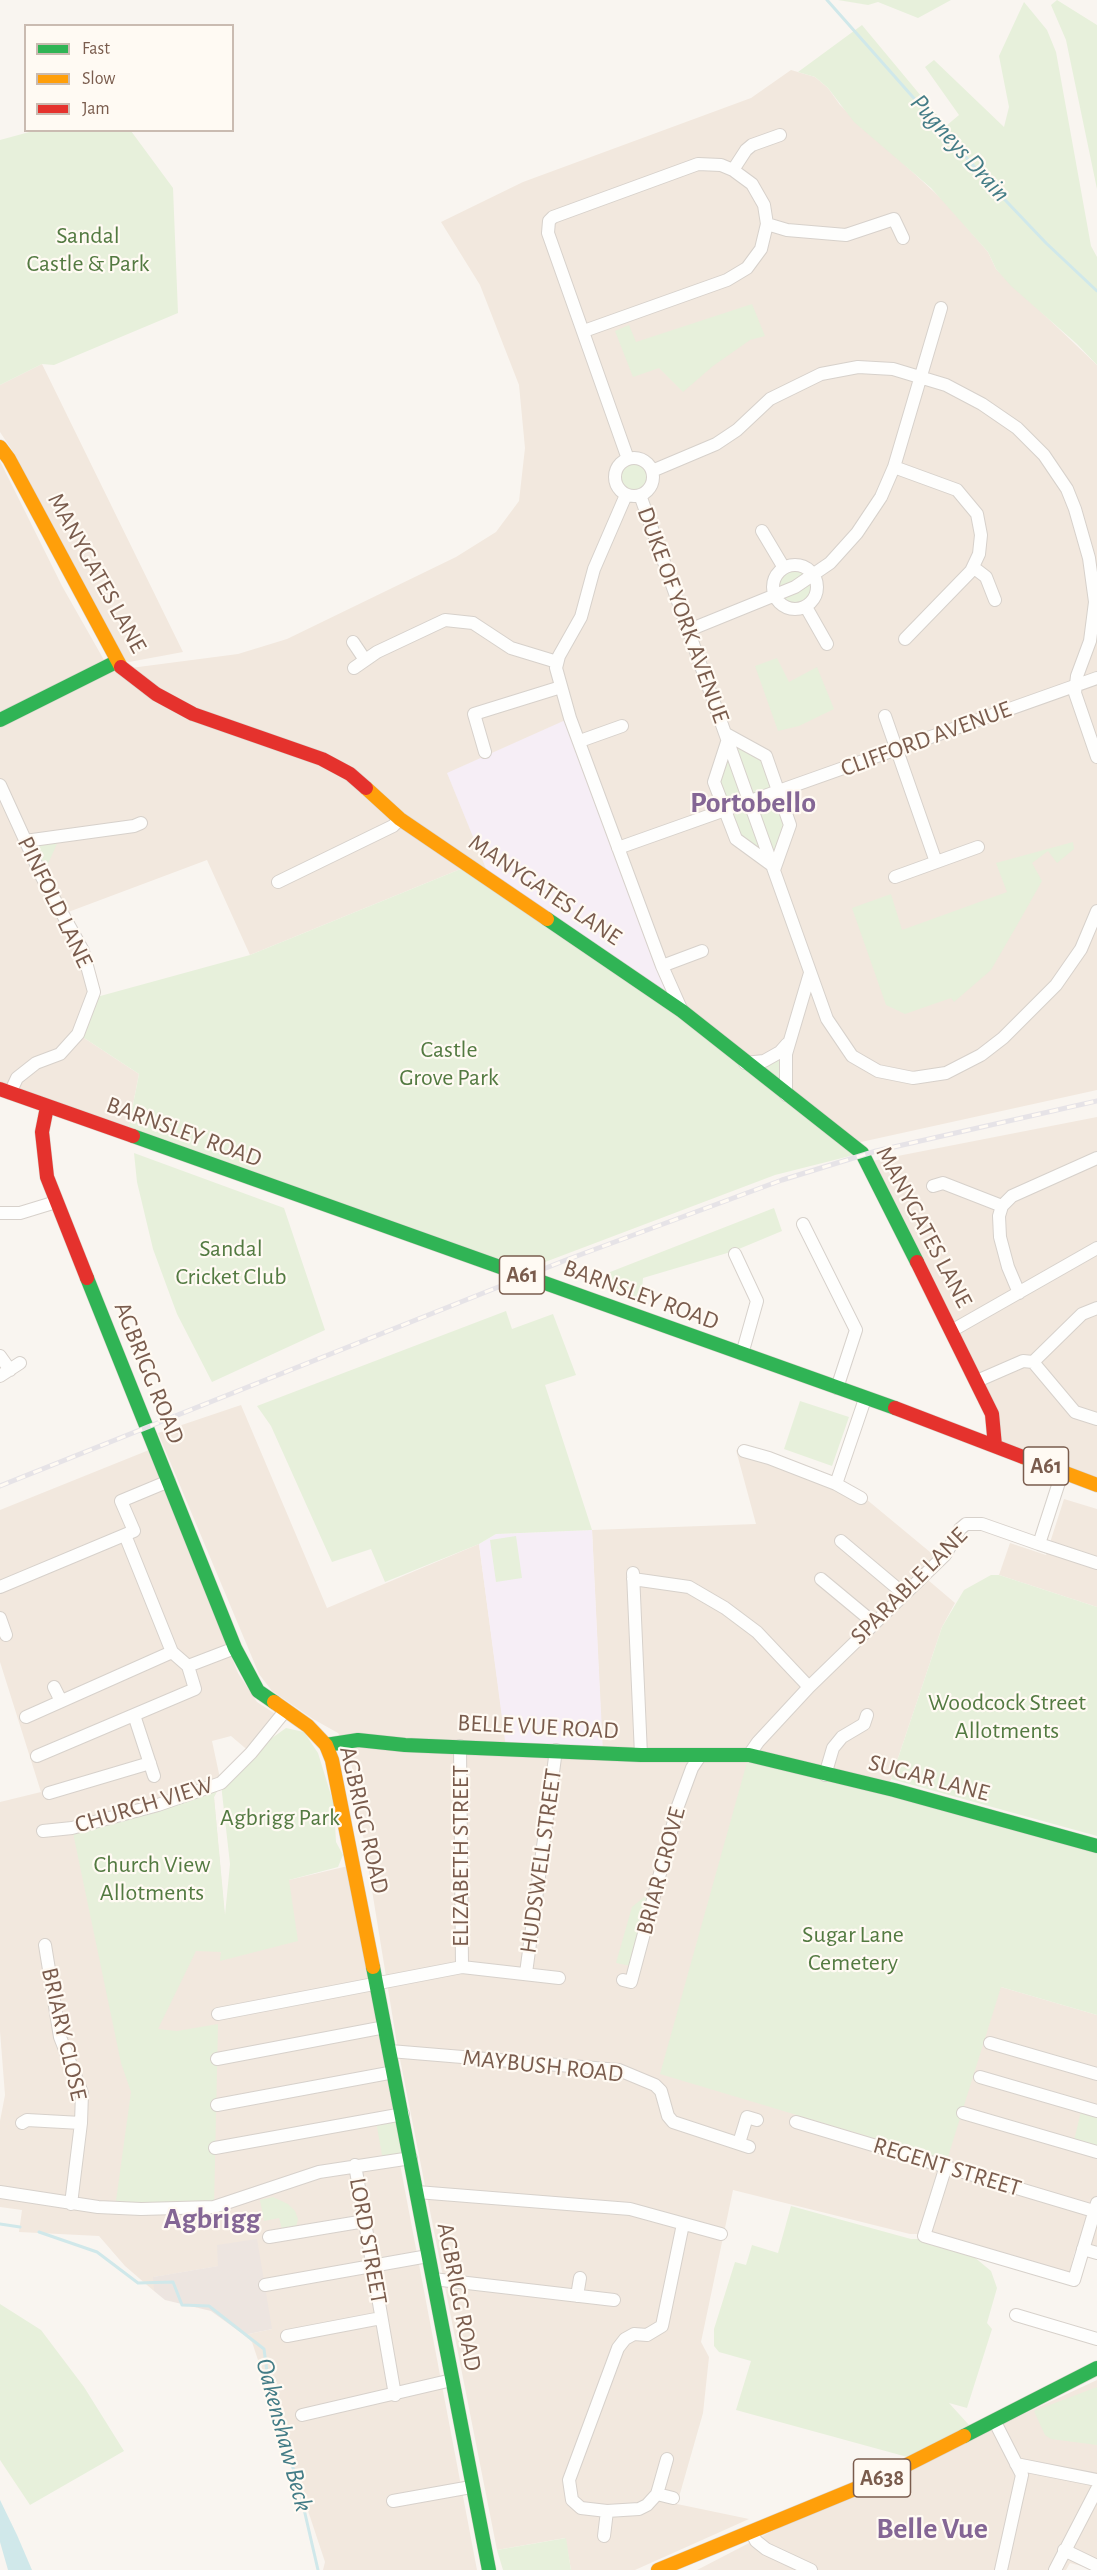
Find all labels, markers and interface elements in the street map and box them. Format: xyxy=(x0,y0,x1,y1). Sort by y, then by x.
legend xyxy=(24,24,234,132)
text: Fast xyxy=(82,40,110,58)
text: Slow xyxy=(82,70,115,88)
water label: Pugneys Drain xyxy=(903,87,1017,209)
text: Jam xyxy=(82,100,110,118)
park label: Sandal Castle & Park xyxy=(26,222,150,278)
street label: MANYGATES LANE xyxy=(41,488,153,658)
street label: DUKE OF YORK AVENUE xyxy=(631,503,735,727)
street label: CLIFFORD AVENUE xyxy=(837,695,1015,783)
district label: Portobello xyxy=(690,785,816,821)
street label: MANYGATES LANE xyxy=(463,828,627,952)
street label: PINFOLD LANE xyxy=(11,832,99,972)
park label: Castle Grove Park xyxy=(399,1036,499,1092)
street label: BARNSLEY ROAD xyxy=(102,1091,266,1173)
street label: MANYGATES LANE xyxy=(869,1141,979,1313)
park label: Sandal Cricket Club xyxy=(175,1235,287,1291)
street label: BARNSLEY ROAD xyxy=(559,1254,723,1336)
road number: A61 xyxy=(500,1256,544,1294)
street label: AGBRIGG ROAD xyxy=(107,1298,191,1448)
road number: A61 xyxy=(1024,1447,1068,1485)
street label: SPARABLE LANE xyxy=(844,1521,974,1651)
park label: Woodcock Street Allotments xyxy=(928,1689,1086,1745)
street label: BELLE VUE ROAD xyxy=(457,1708,619,1746)
street label: AGBRIGG ROAD xyxy=(333,1744,395,1896)
street label: SUGAR LANE xyxy=(866,1748,992,1808)
street label: ELIZABETH STREET xyxy=(447,1765,475,1947)
street label: HUDSWELL STREET xyxy=(514,1767,568,1955)
street label: CHURCH VIEW xyxy=(71,1770,217,1840)
park label: Agbrigg Park xyxy=(220,1804,340,1832)
street label: BRIAR GROVE xyxy=(630,1804,692,1938)
park label: Church View Allotments xyxy=(94,1851,210,1907)
park label: Sugar Lane Cemetery xyxy=(802,1921,904,1977)
street label: BRIARY CLOSE xyxy=(35,1965,93,2103)
street label: MAYBUSH ROAD xyxy=(461,2043,625,2089)
street label: REGENT STREET xyxy=(870,2131,1024,2203)
street label: LORD STREET xyxy=(343,2175,393,2307)
district label: Agbrigg xyxy=(164,2201,260,2237)
street label: AGBRIGG ROAD xyxy=(431,2220,487,2374)
water label: Oakenshaw Beck xyxy=(249,2355,319,2515)
road number: A638 xyxy=(854,2459,910,2497)
district label: Belle Vue xyxy=(876,2511,988,2547)

